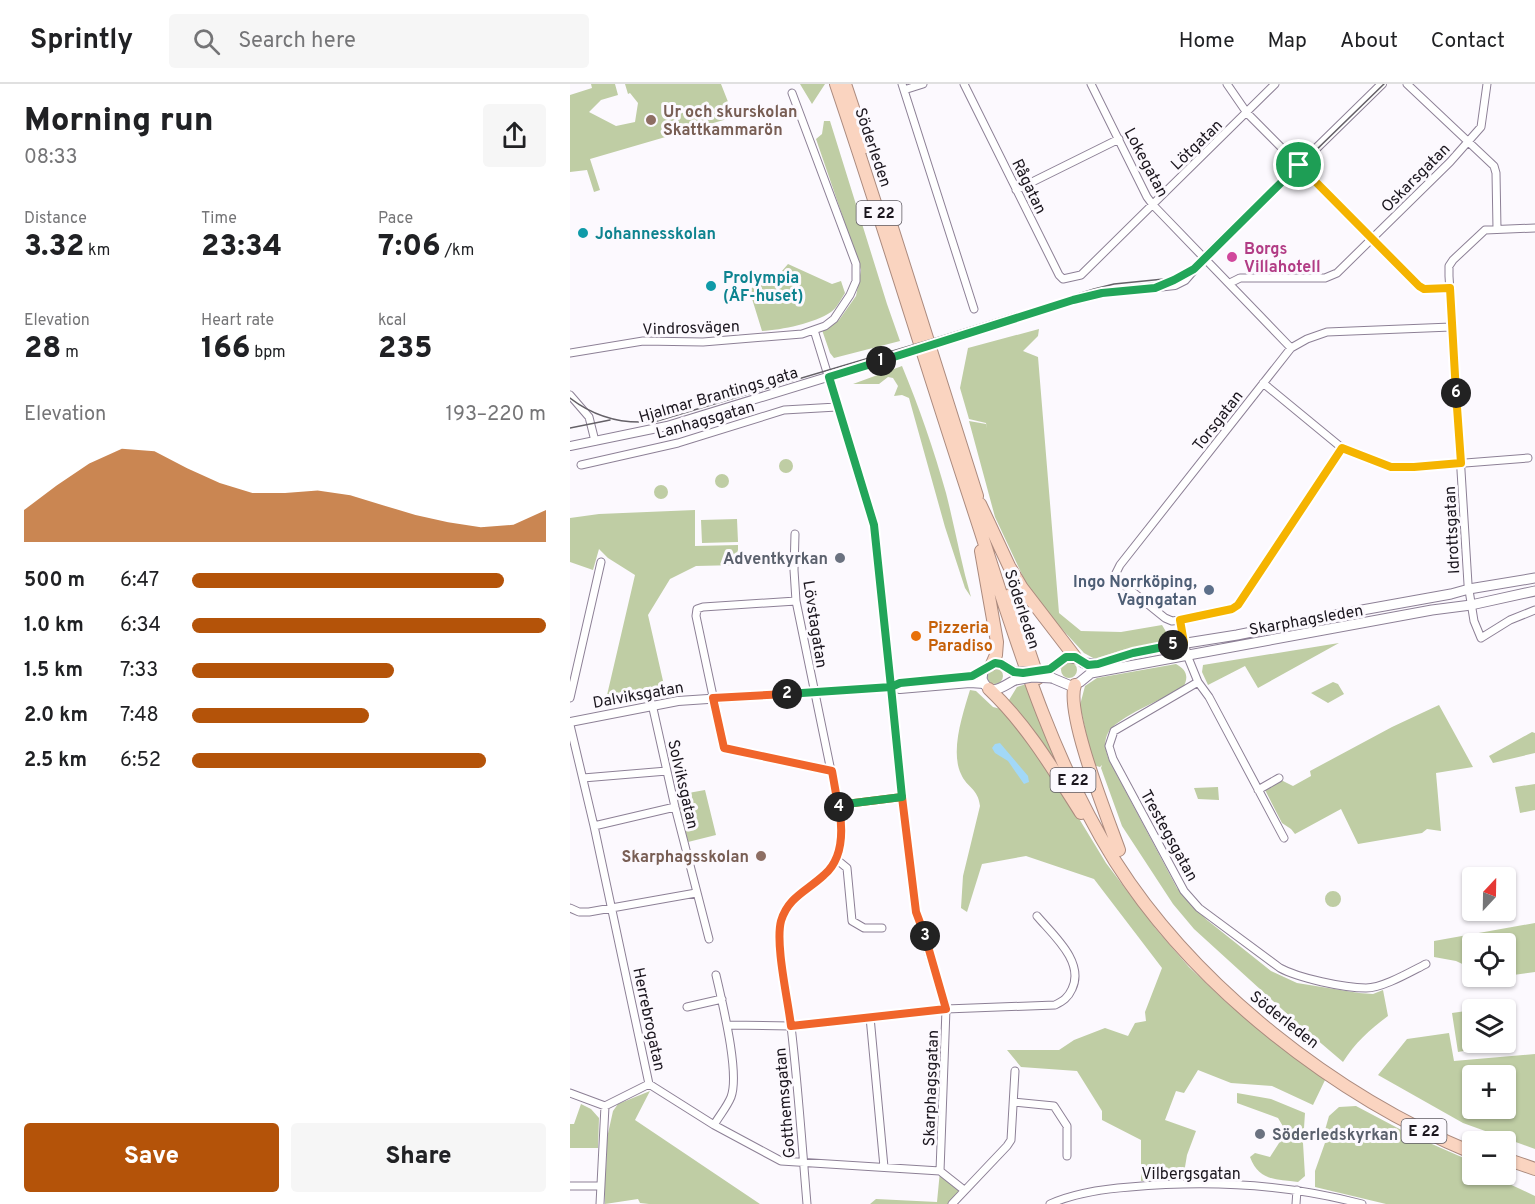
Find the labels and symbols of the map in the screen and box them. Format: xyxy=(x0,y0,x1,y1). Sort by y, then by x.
place label: Ur och skurskolan Skattkammarön xyxy=(663,103,798,141)
street label: Söderleden xyxy=(849,105,895,190)
marker: Ur och skurskolan Skattkammarön xyxy=(644,113,658,127)
street label: Lötgatan xyxy=(1167,116,1228,175)
street label: Lokegatan xyxy=(1119,125,1172,201)
pin xyxy=(1273,139,1324,190)
street label: Oskarsgatan xyxy=(1378,140,1455,217)
street label: Rågatan xyxy=(1006,156,1050,218)
road number: E 22 xyxy=(856,201,902,225)
place label: Johannesskolan xyxy=(595,225,716,245)
marker: Johannesskolan xyxy=(576,226,590,240)
place label: Borgs Villahotell xyxy=(1244,240,1321,278)
marker: Borgs Villahotell xyxy=(1225,250,1239,264)
place label: Prolympia (ÅF-huset) xyxy=(723,269,803,307)
marker: Prolympia (ÅF-huset) xyxy=(704,279,718,293)
street label: Vindrosvägen xyxy=(642,317,740,341)
pin: 1 xyxy=(866,346,896,376)
street label: Hjalmar Brantings gata xyxy=(637,364,801,428)
pin: 6 xyxy=(1441,378,1471,408)
street label: Torsgatan xyxy=(1189,387,1248,455)
street label: Lanhagsgatan xyxy=(654,397,757,445)
street label: Idrottsgatan xyxy=(1441,485,1465,574)
place label: Adventkyrkan xyxy=(723,550,828,570)
marker: Adventkyrkan xyxy=(833,551,847,565)
street label: Söderleden xyxy=(999,567,1043,652)
place label: Ingo Norrköping, Vagngatan xyxy=(1073,573,1197,611)
street label: Lövstagatan xyxy=(797,579,831,670)
marker: Ingo Norrköping, Vagngatan xyxy=(1202,583,1216,597)
street label: Skarphagsleden xyxy=(1248,601,1365,641)
place label: Pizzeria Paradiso xyxy=(928,619,993,657)
marker: Pizzeria Paradiso xyxy=(909,629,923,643)
pin: 5 xyxy=(1158,630,1188,660)
street label: Dalviksgatan xyxy=(591,678,685,714)
pin: 2 xyxy=(772,679,802,709)
street label: Solviksgatan xyxy=(662,738,702,831)
road number: E 22 xyxy=(1050,768,1096,792)
street label: Trestegsgatan xyxy=(1135,787,1202,885)
pin: 4 xyxy=(824,792,854,822)
place label: Skarphagsskolan xyxy=(622,848,749,868)
marker: Skarphagsskolan xyxy=(754,849,768,863)
north arrow xyxy=(1462,867,1516,921)
pin: 3 xyxy=(910,921,940,951)
street label: Herrebrogatan xyxy=(627,966,669,1073)
street label: Söderleden xyxy=(1245,987,1322,1054)
street label: Skarphagsgatan xyxy=(920,1030,944,1147)
street label: Gotthemsgatan xyxy=(771,1047,801,1159)
road number: E 22 xyxy=(1402,1119,1446,1143)
place label: Söderledskyrkan xyxy=(1272,1126,1398,1146)
marker: Söderledskyrkan xyxy=(1253,1127,1267,1141)
street label: Vilbergsgatan xyxy=(1141,1165,1241,1185)

